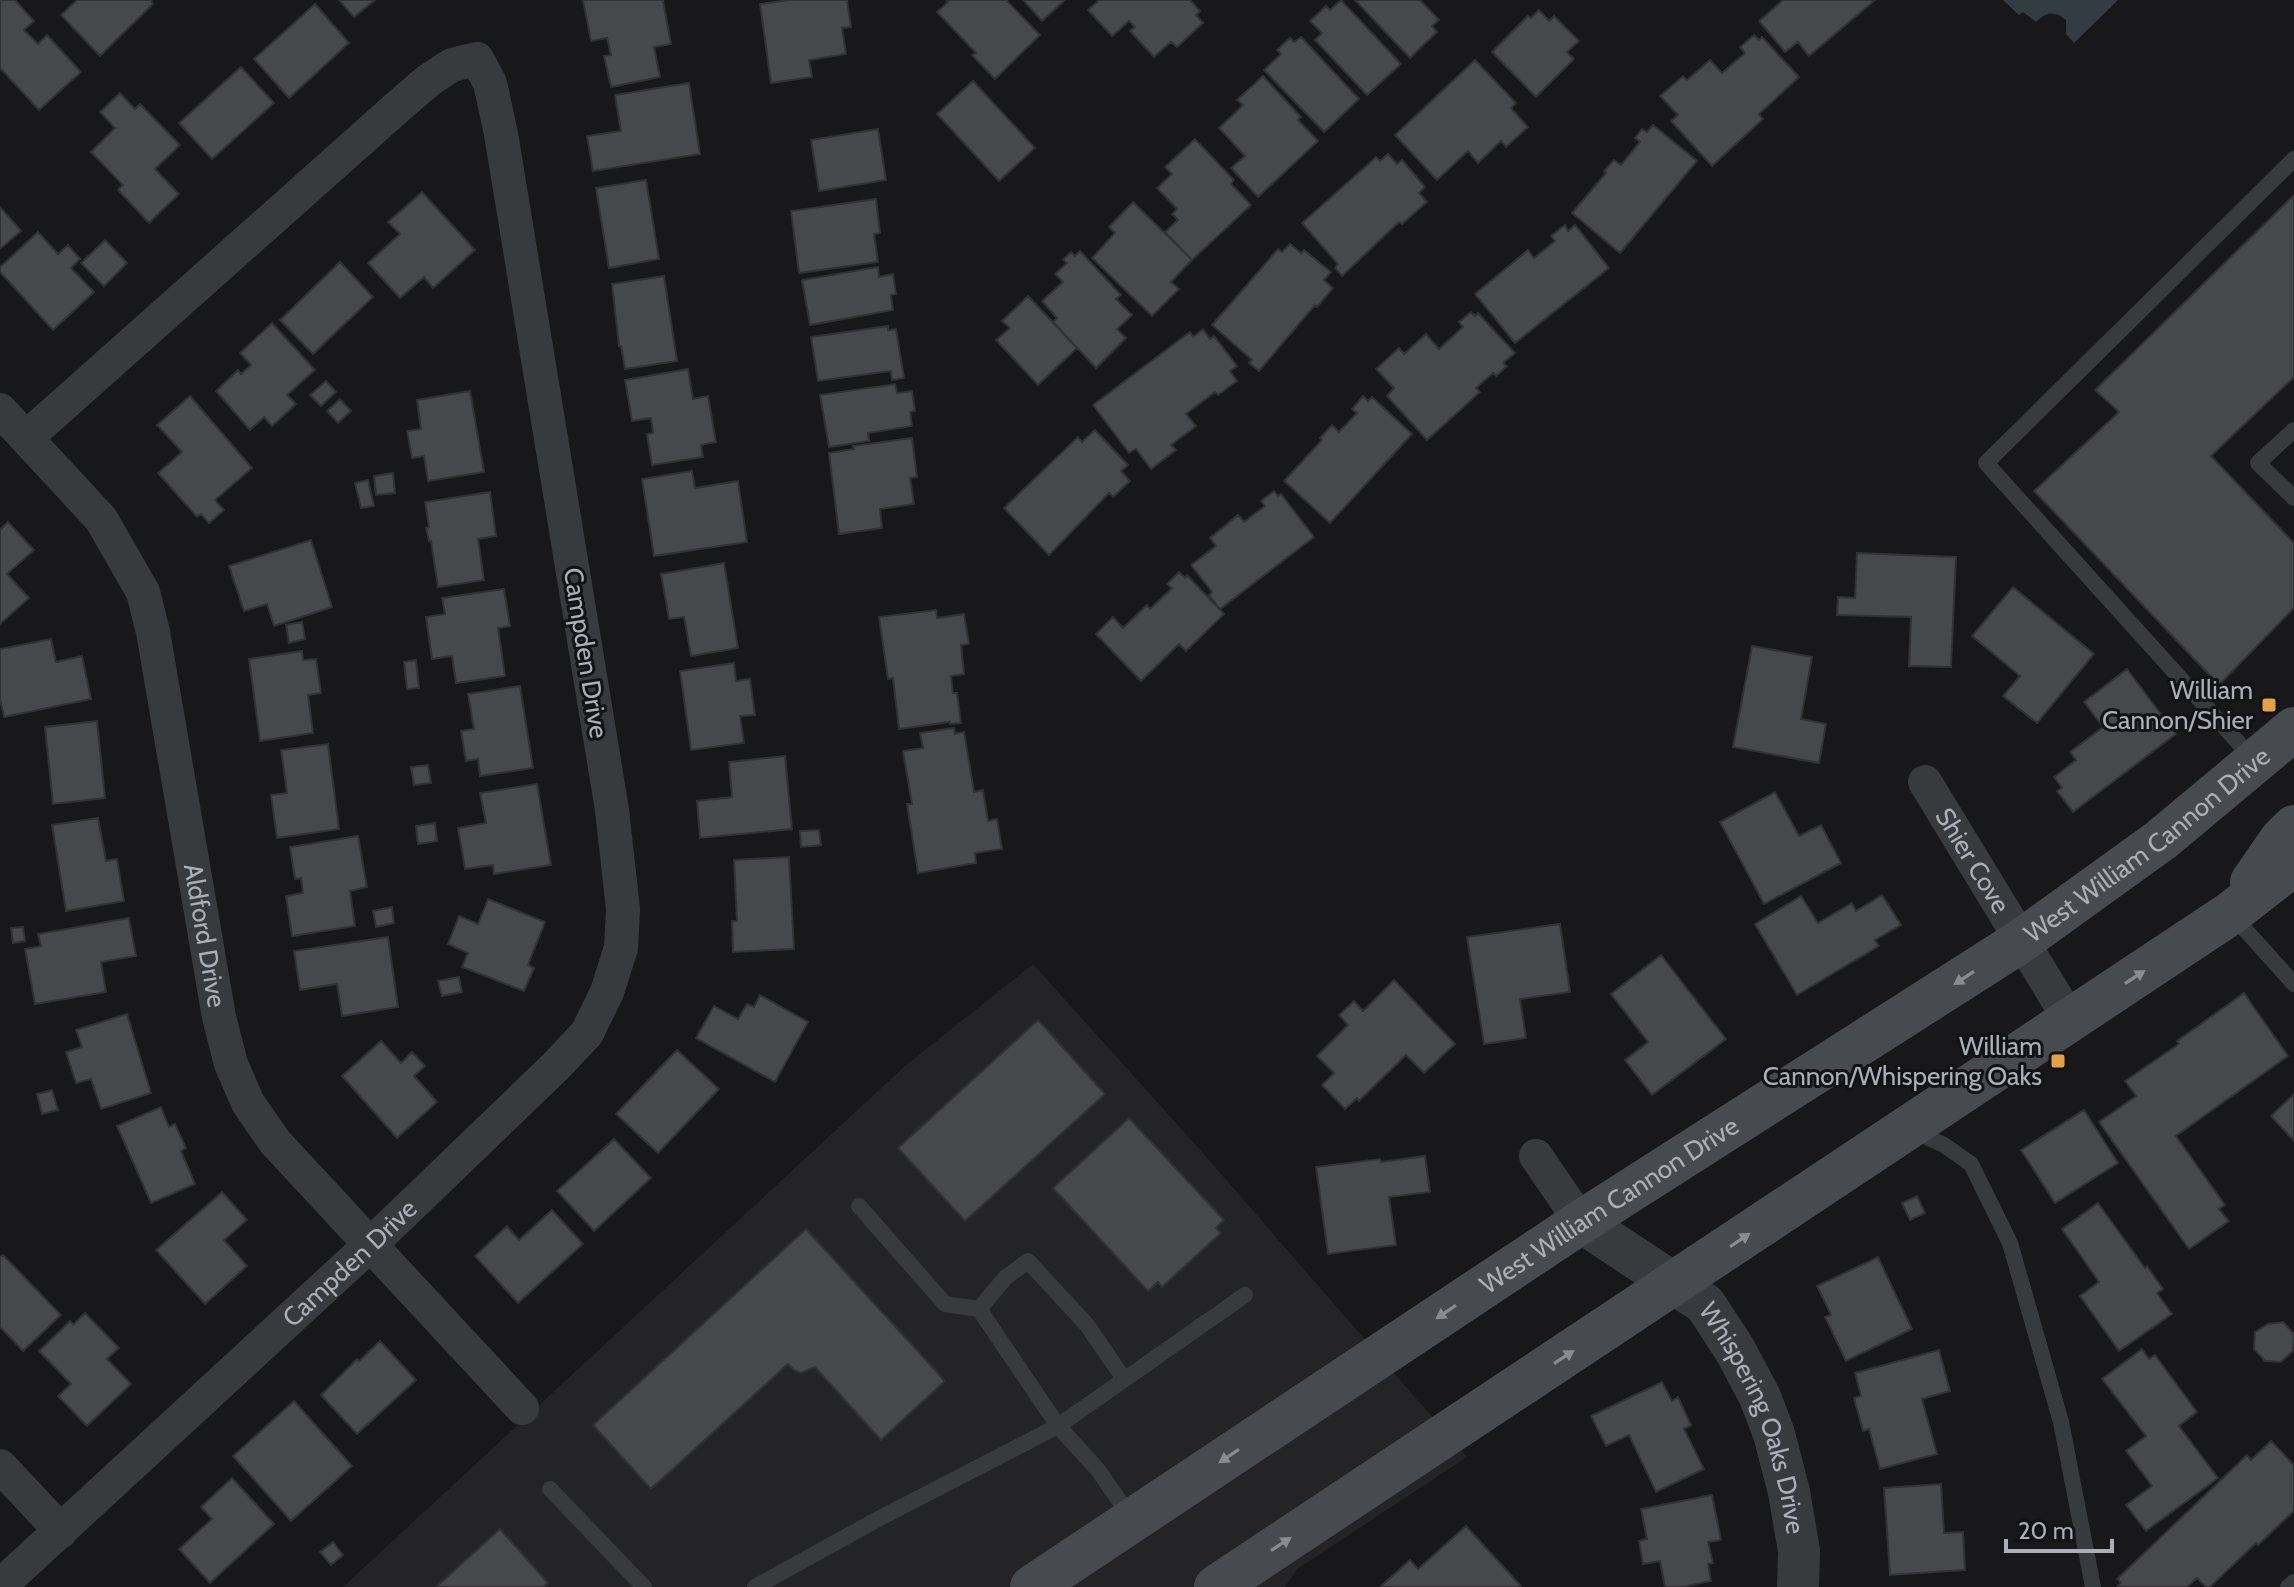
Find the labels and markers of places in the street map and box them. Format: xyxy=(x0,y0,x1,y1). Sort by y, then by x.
place label: William Cannon/Shier xyxy=(2102,674,2254,736)
marker: William Cannon/Shier xyxy=(2260,696,2278,714)
place label: William Cannon/Whispering Oaks xyxy=(1763,1030,2042,1092)
marker: William Cannon/Whispering Oaks xyxy=(2049,1052,2067,1070)

